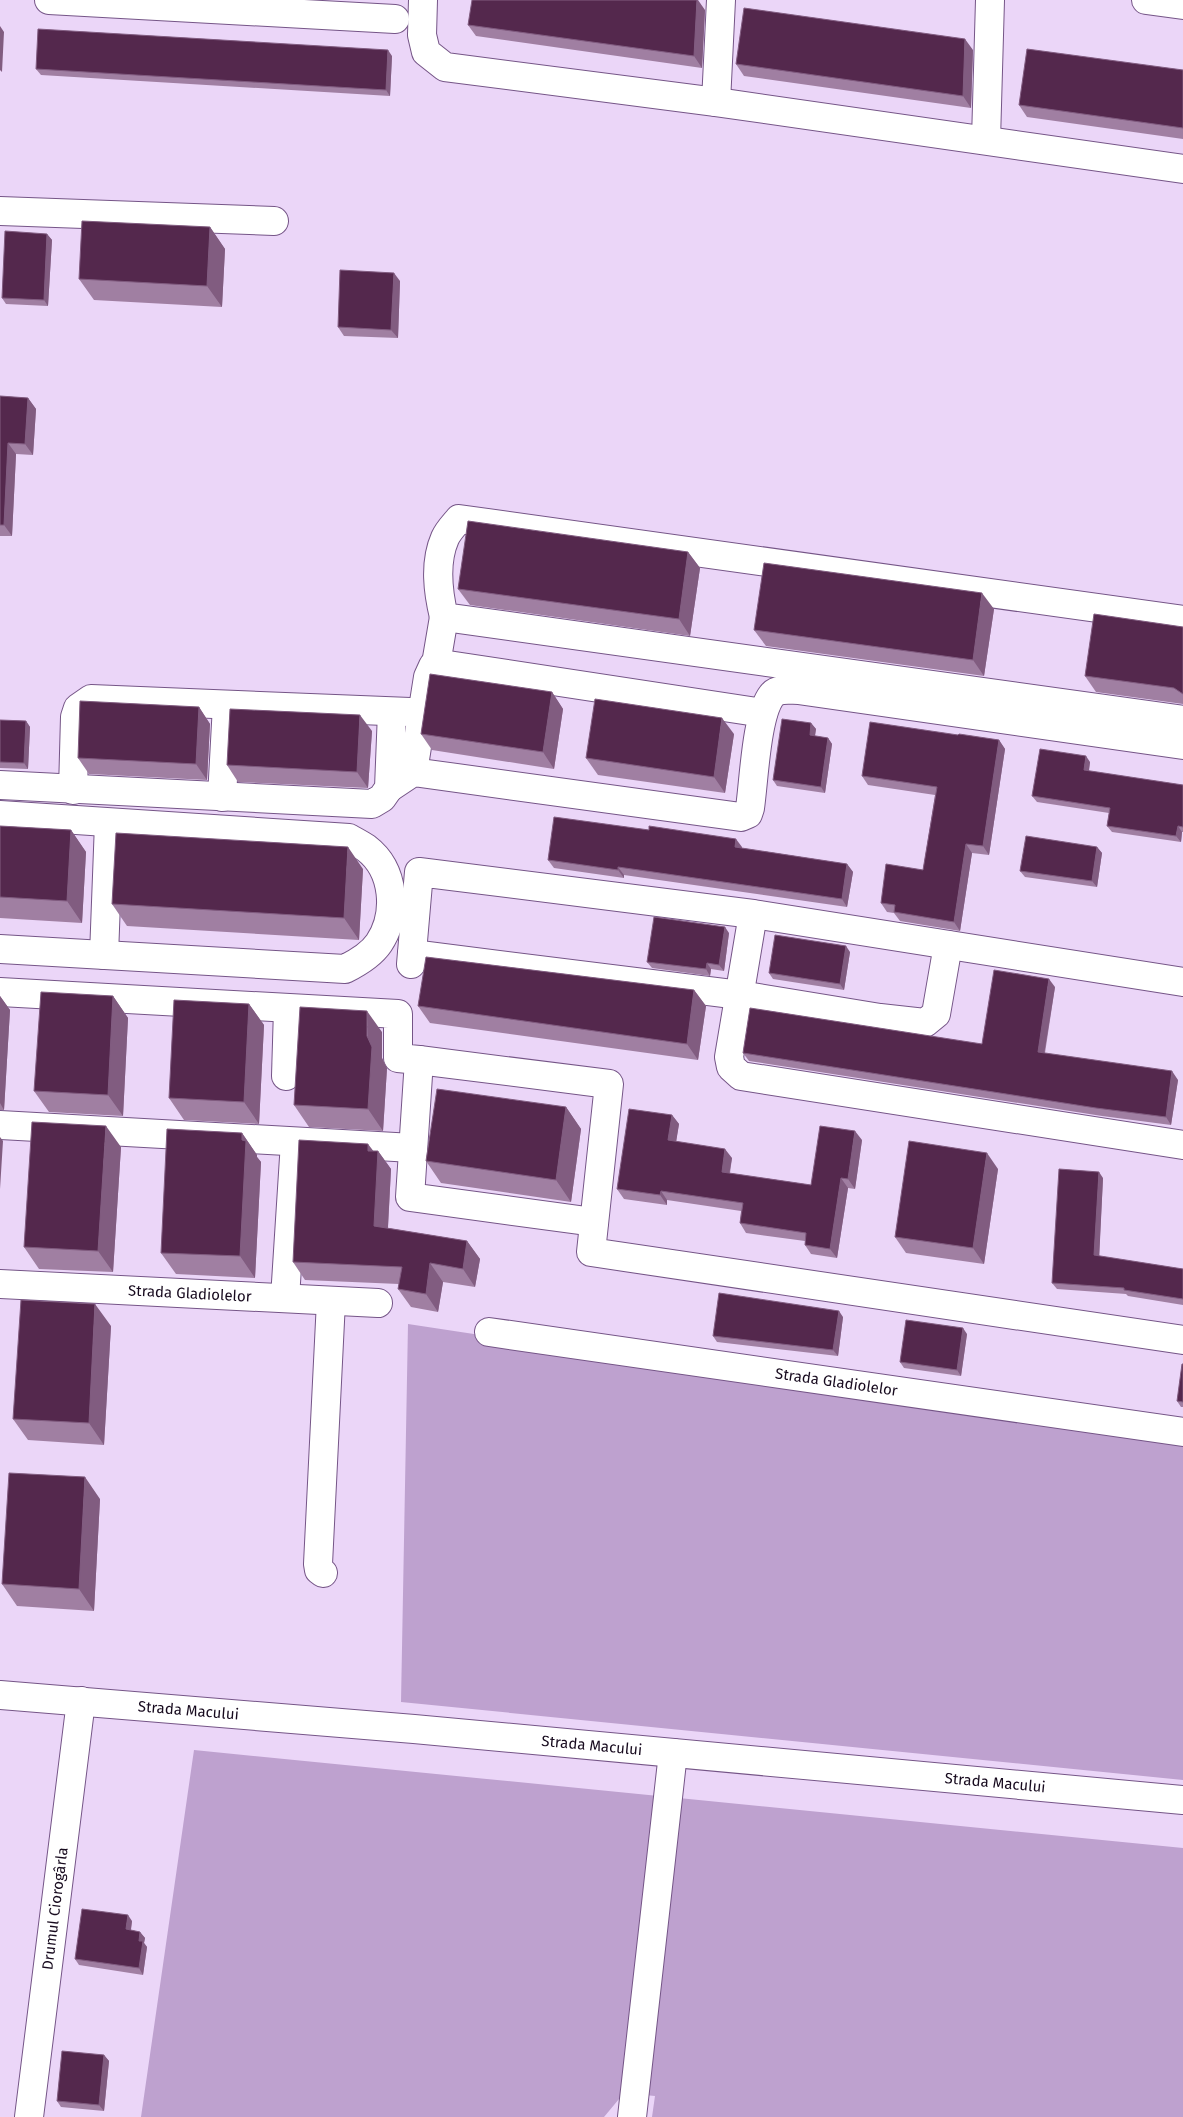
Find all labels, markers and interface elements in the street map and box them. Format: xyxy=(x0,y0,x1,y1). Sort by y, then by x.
street label: Strada Gladiolelor xyxy=(128,1281,252,1306)
street label: Strada Gladiolelor xyxy=(774,1364,899,1400)
street label: Strada Macului xyxy=(137,1697,240,1724)
street label: Strada Macului xyxy=(541,1732,643,1759)
street label: Strada Macului xyxy=(944,1769,1046,1796)
street label: Drumul Ciorogârla xyxy=(38,1846,72,1971)

